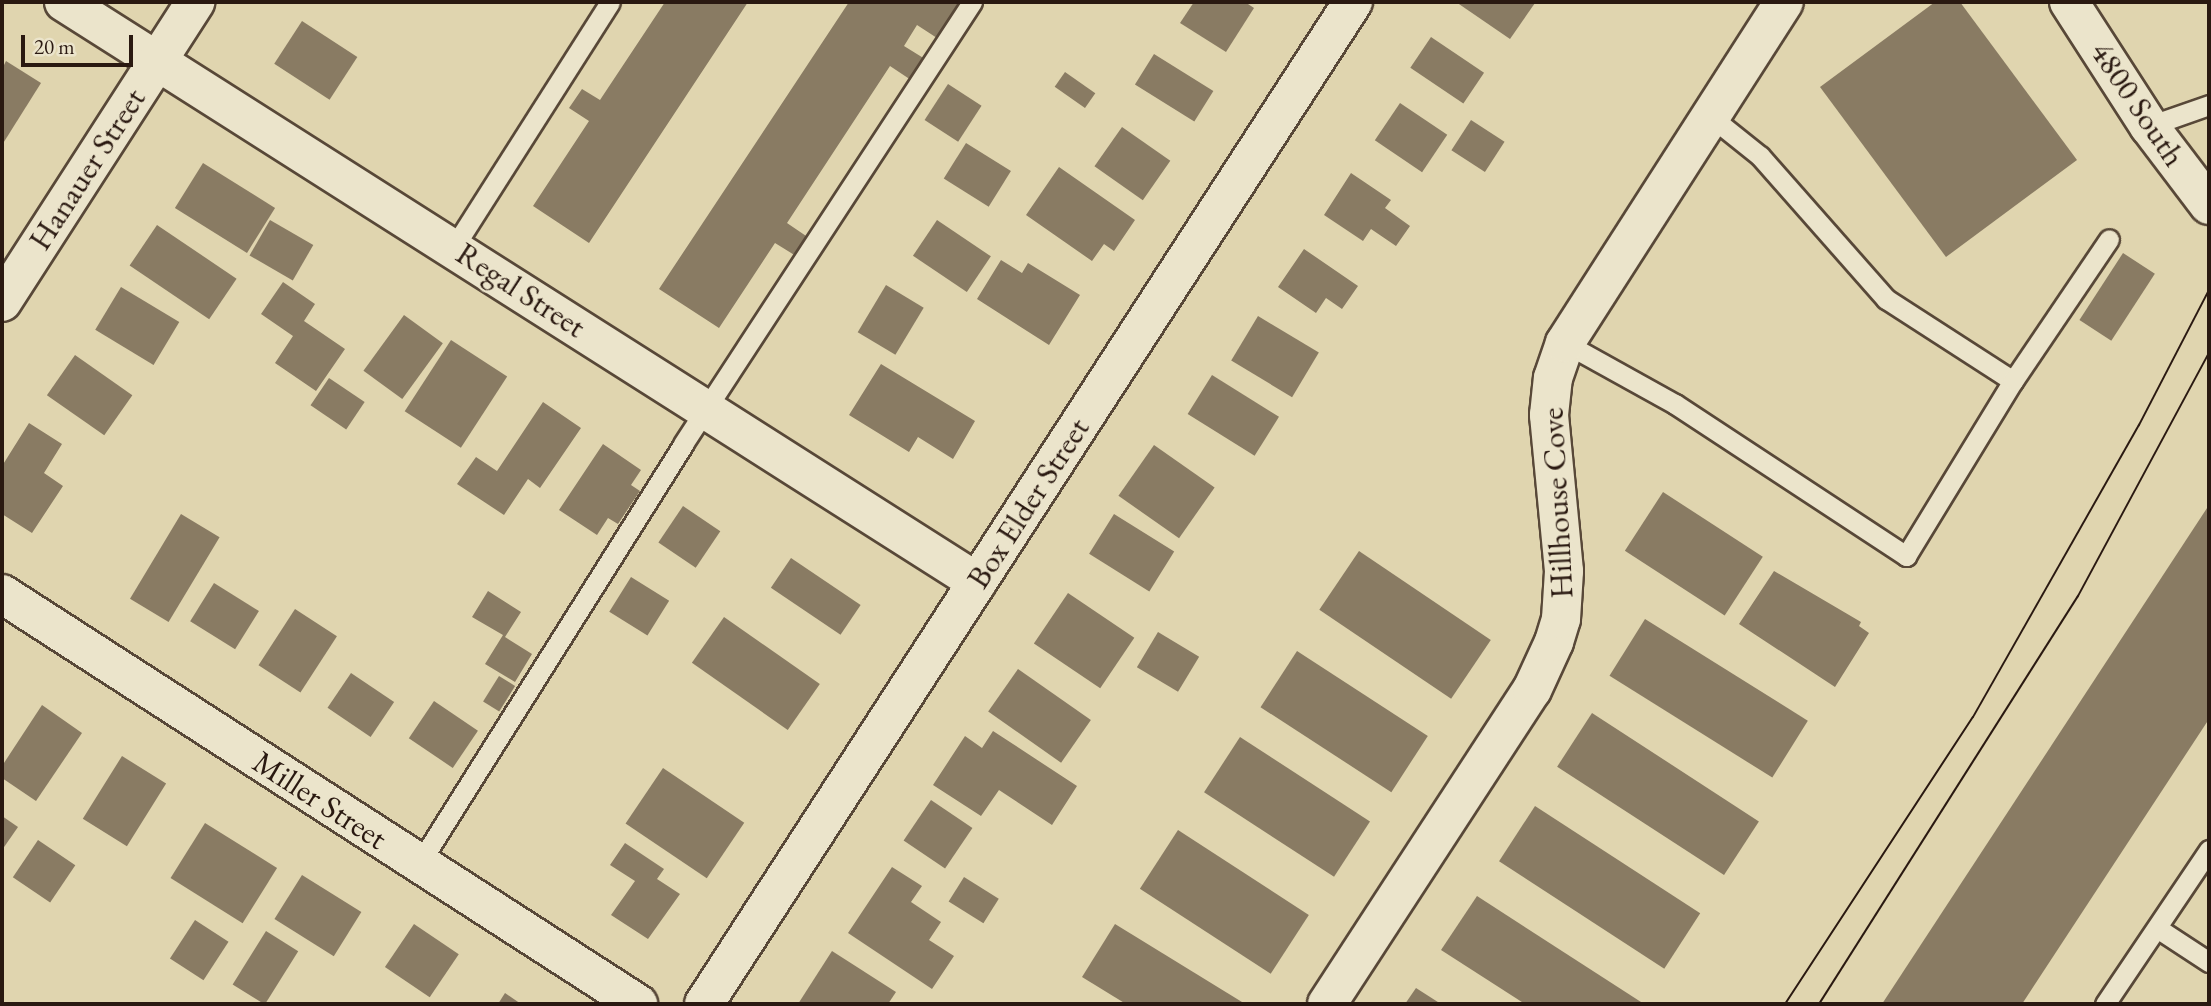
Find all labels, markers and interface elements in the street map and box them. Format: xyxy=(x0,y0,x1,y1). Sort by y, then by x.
scale bar xyxy=(24,21,136,65)
text: 20 m xyxy=(34,33,75,60)
street label: 4800 South xyxy=(2082,34,2194,174)
street label: Hanauer Street xyxy=(20,81,154,257)
street label: Regal Street xyxy=(449,234,593,346)
street label: Hillhouse Cove xyxy=(1533,406,1581,600)
street label: Box Elder Street xyxy=(959,411,1097,595)
street label: Miller Street xyxy=(246,743,394,857)

